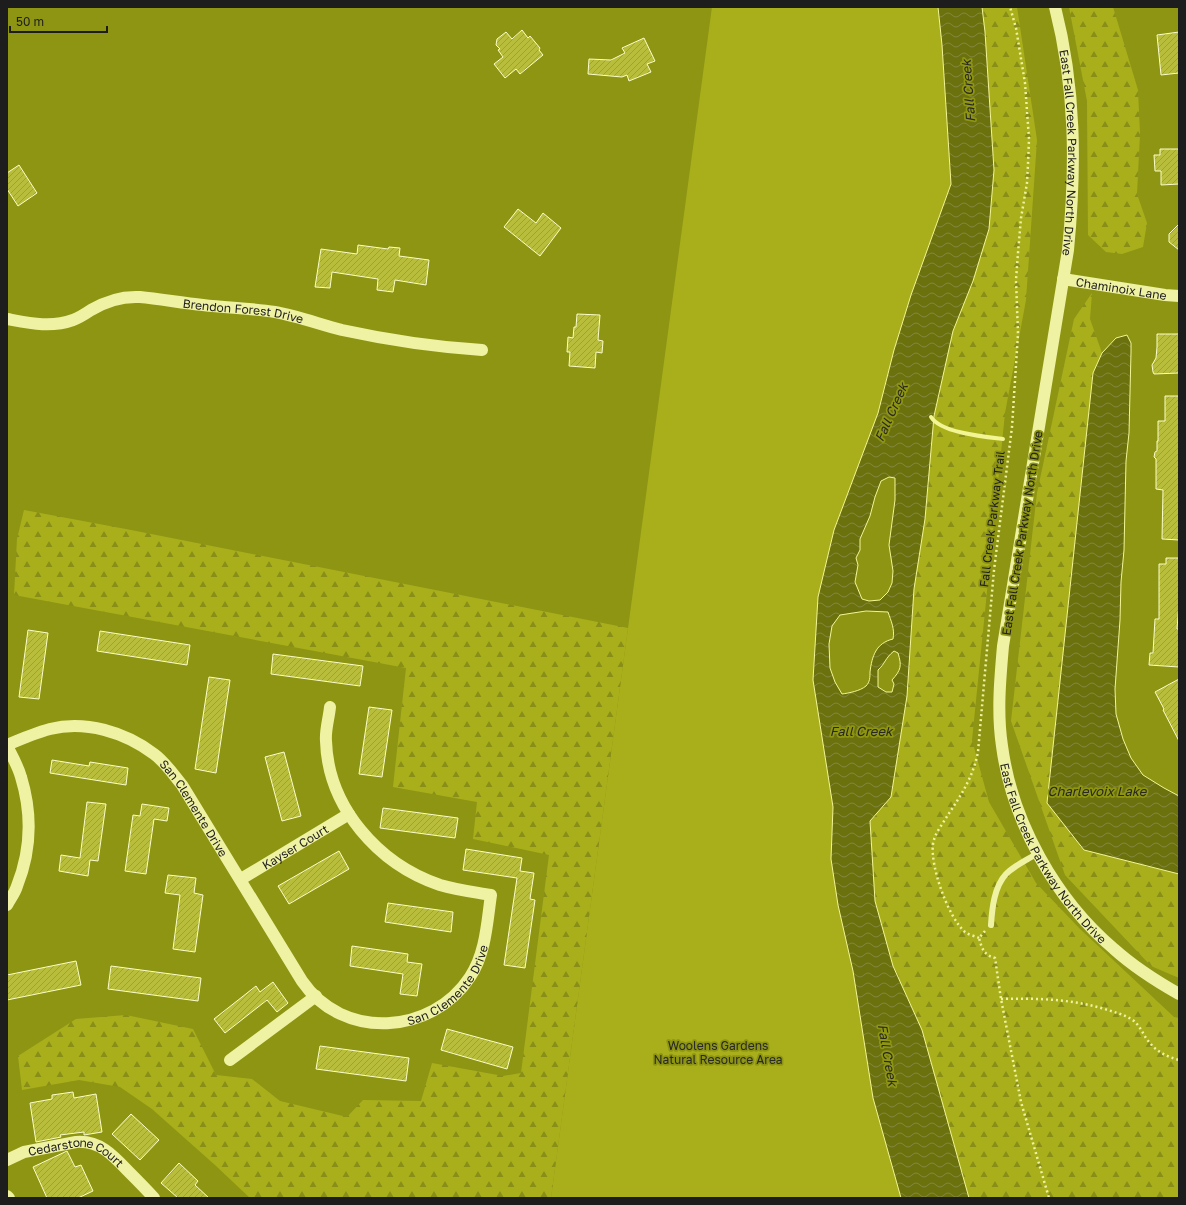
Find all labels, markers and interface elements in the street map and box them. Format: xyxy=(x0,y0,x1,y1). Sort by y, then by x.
scale bar xyxy=(10,8,107,34)
text: 50 m xyxy=(16,14,44,29)
street label: East Fall Creek Parkway North Drive xyxy=(1057,48,1080,257)
water label: Fall Creek xyxy=(958,58,978,123)
street label: Chaminoix Lane xyxy=(1075,274,1168,303)
street label: Brendon Forest Drive xyxy=(182,295,305,326)
water label: Fall Creek xyxy=(871,379,912,444)
street label: East Fall Creek Parkway North Drive xyxy=(998,430,1046,636)
street label: Fall Creek Parkway Trail xyxy=(976,450,1008,588)
water label: Fall Creek xyxy=(830,723,894,739)
street label: San Clemente Drive xyxy=(157,756,231,859)
street label: East Fall Creek Parkway North Drive xyxy=(997,761,1110,946)
water label: Charlevoix Lake xyxy=(1048,783,1148,799)
street label: Kayser Court xyxy=(259,821,331,872)
street label: San Clemente Drive xyxy=(405,943,491,1028)
water label: Fall Creek xyxy=(875,1023,902,1089)
park label: Woolens Gardens Natural Resource Area xyxy=(653,1038,783,1067)
street label: Cedarstone Court xyxy=(27,1134,127,1170)

